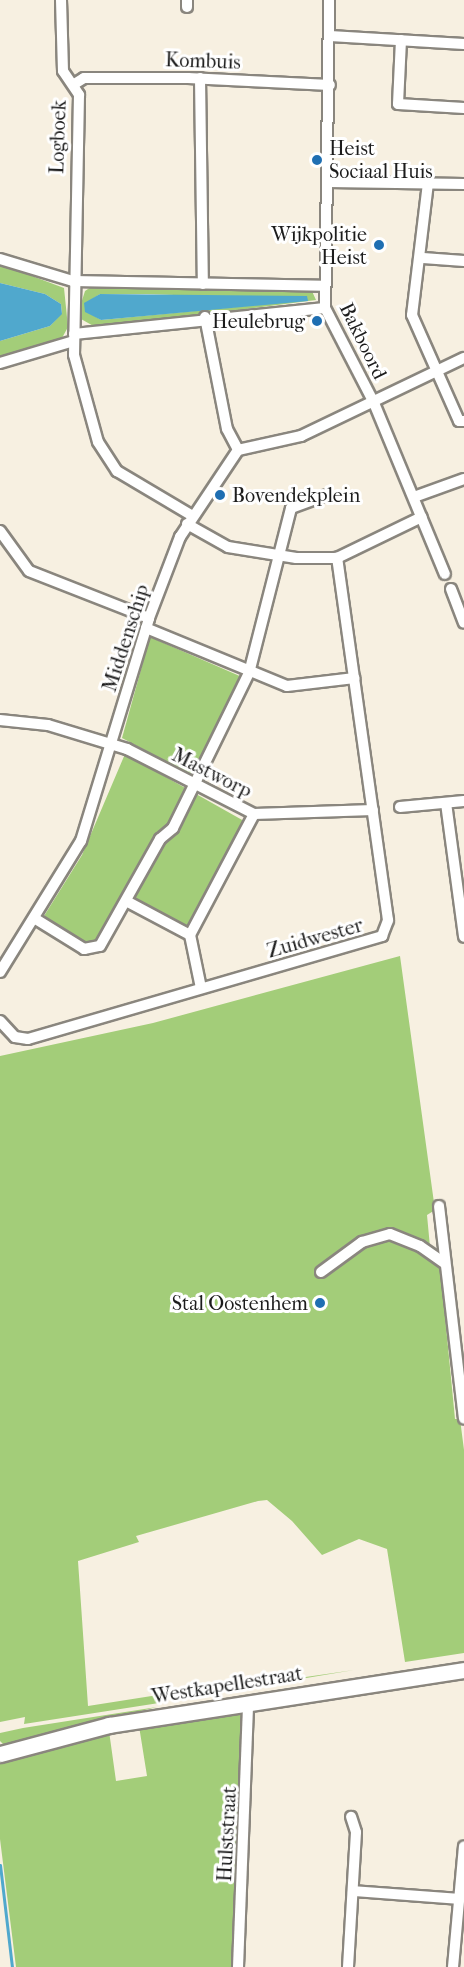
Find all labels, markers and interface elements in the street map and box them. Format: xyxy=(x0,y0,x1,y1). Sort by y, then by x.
street label: Kombuis xyxy=(165,48,241,74)
street label: Logboek xyxy=(45,100,71,174)
place label: Heist Sociaal Huis xyxy=(329,136,433,183)
marker: Heist Sociaal Huis xyxy=(310,153,324,167)
place label: Wijkpolitie Heist xyxy=(271,222,367,269)
marker: Wijkpolitie Heist xyxy=(372,238,386,252)
street label: Bakboord xyxy=(334,299,392,383)
place label: Heulebrug xyxy=(212,309,305,333)
marker: Heulebrug xyxy=(310,314,324,328)
place label: Bovendekplein xyxy=(232,483,360,507)
marker: Bovendekplein xyxy=(213,488,227,502)
street label: Middenschip xyxy=(97,581,155,695)
street label: Mastworp xyxy=(168,743,256,803)
street label: Zuidwester xyxy=(264,913,366,963)
place label: Stal Oostenhem xyxy=(172,1291,308,1315)
marker: Stal Oostenhem xyxy=(313,1296,327,1310)
street label: Westkapellestraat xyxy=(150,1661,304,1709)
street label: Hulststraat xyxy=(213,1786,241,1882)

